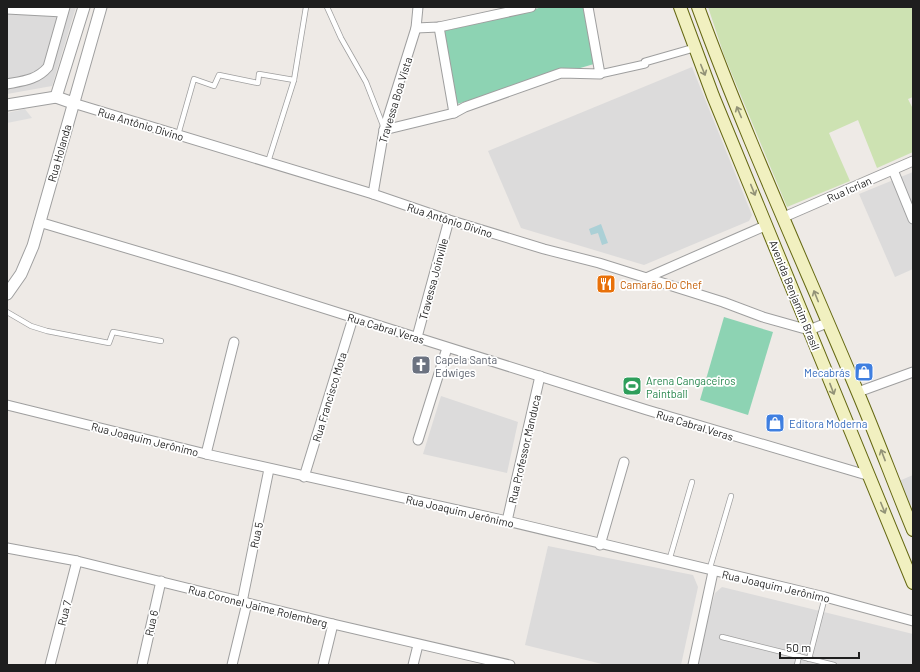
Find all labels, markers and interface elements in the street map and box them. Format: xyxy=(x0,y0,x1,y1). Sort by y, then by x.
street label: Travessa Boa Vista xyxy=(376,55,414,145)
one-way arrow xyxy=(699,63,707,75)
street label: Rua Antônio Divino xyxy=(96,105,186,143)
one-way arrow xyxy=(735,106,743,118)
street label: Rua Holanda xyxy=(45,123,73,183)
street label: Rua Icrian xyxy=(825,173,873,205)
one-way arrow xyxy=(749,183,757,195)
street label: Rua Antônio Divino xyxy=(406,200,494,240)
street label: Travessa Joinville xyxy=(416,237,450,321)
street label: Avenida Benjamim Brasil xyxy=(767,238,823,352)
restaurant icon: Camarão Do Chef xyxy=(595,273,617,295)
place label: Camarão Do Chef xyxy=(620,278,702,291)
one-way arrow xyxy=(812,291,820,303)
street label: Rua Cabral Veras xyxy=(346,310,426,346)
street label: Rua Francisco Mota xyxy=(309,351,349,443)
place label: Capela Santa Edwiges xyxy=(435,353,497,379)
church icon: Capela Santa Edwiges xyxy=(410,354,432,376)
shop icon: Mecabrás xyxy=(853,361,875,383)
place label: Mecabrás xyxy=(804,366,850,379)
place label: Arena Cangaceiros Paintball xyxy=(646,374,735,400)
sports icon: Arena Cangaceiros Paintball xyxy=(621,375,643,397)
one-way arrow xyxy=(829,382,837,394)
street label: Rua Professor Manduca xyxy=(505,393,543,505)
street label: Rua Cabral Veras xyxy=(655,407,735,443)
shop icon: Editora Moderna xyxy=(764,412,786,434)
place label: Editora Moderna xyxy=(789,417,867,430)
street label: Rua Joaquim Jerônimo xyxy=(90,419,200,459)
one-way arrow xyxy=(878,449,886,461)
street label: Rua Joaquim Jerônimo xyxy=(405,492,515,530)
one-way arrow xyxy=(879,502,887,514)
street label: Rua 5 xyxy=(247,521,265,549)
street label: Rua Joaquim Jerônimo xyxy=(721,567,831,605)
street label: Rua Coronel Jaime Rolemberg xyxy=(187,582,329,630)
street label: Rua 7 xyxy=(55,599,73,627)
street label: Rua 6 xyxy=(142,608,160,637)
scale bar xyxy=(780,634,859,660)
text: 50 m xyxy=(786,640,811,654)

